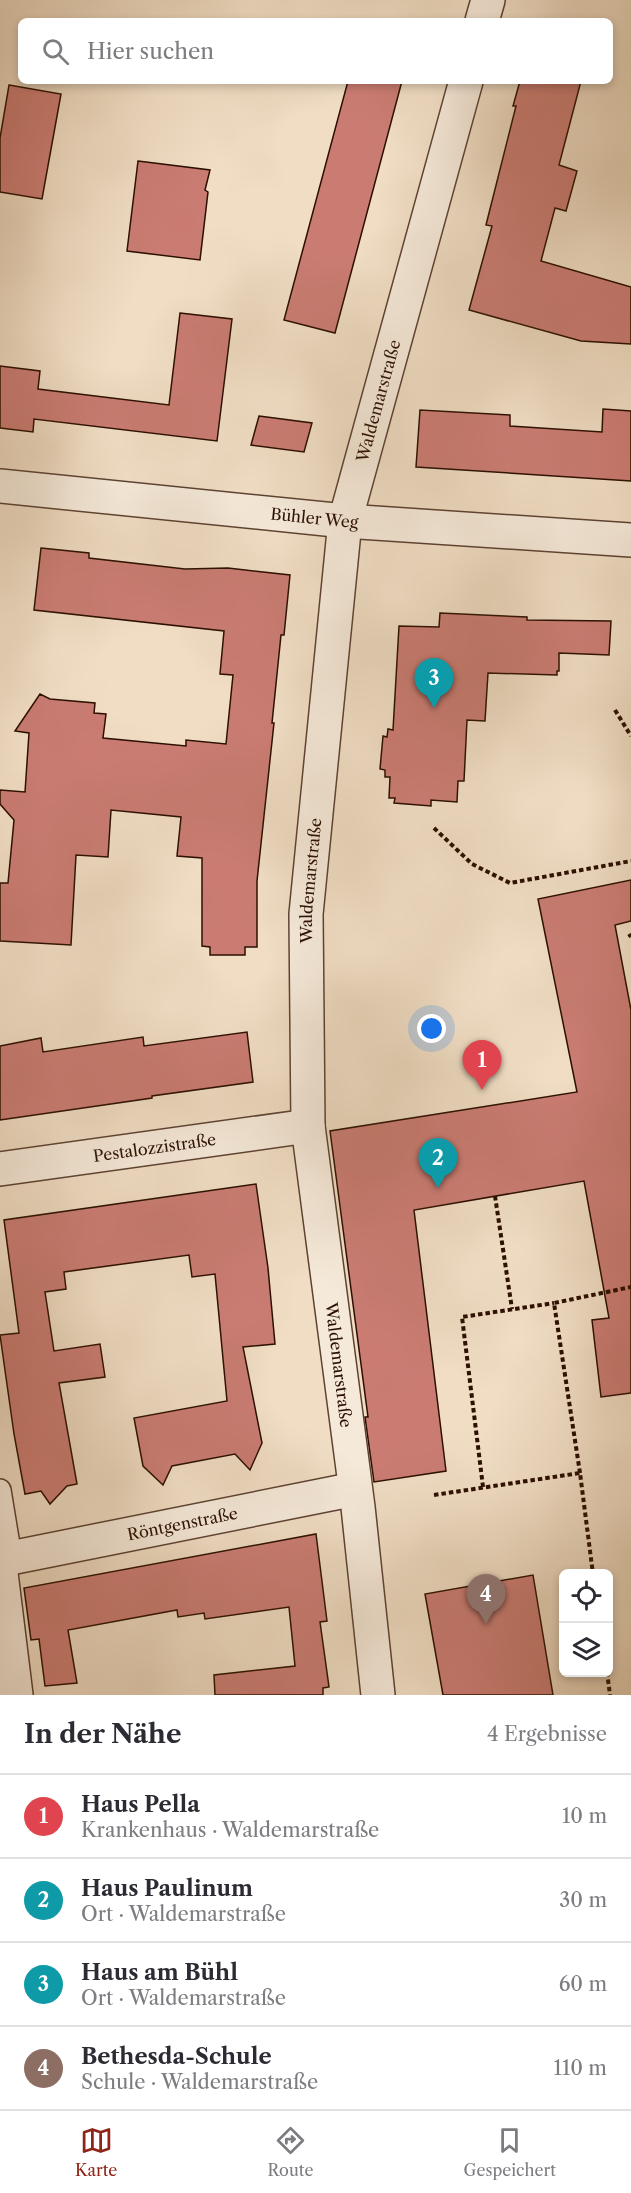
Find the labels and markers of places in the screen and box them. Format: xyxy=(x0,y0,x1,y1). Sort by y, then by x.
pin: 3 xyxy=(414,658,454,708)
pin: 1 xyxy=(462,1040,502,1090)
pin: 2 xyxy=(418,1138,458,1188)
pin: 4 xyxy=(466,1574,506,1624)

